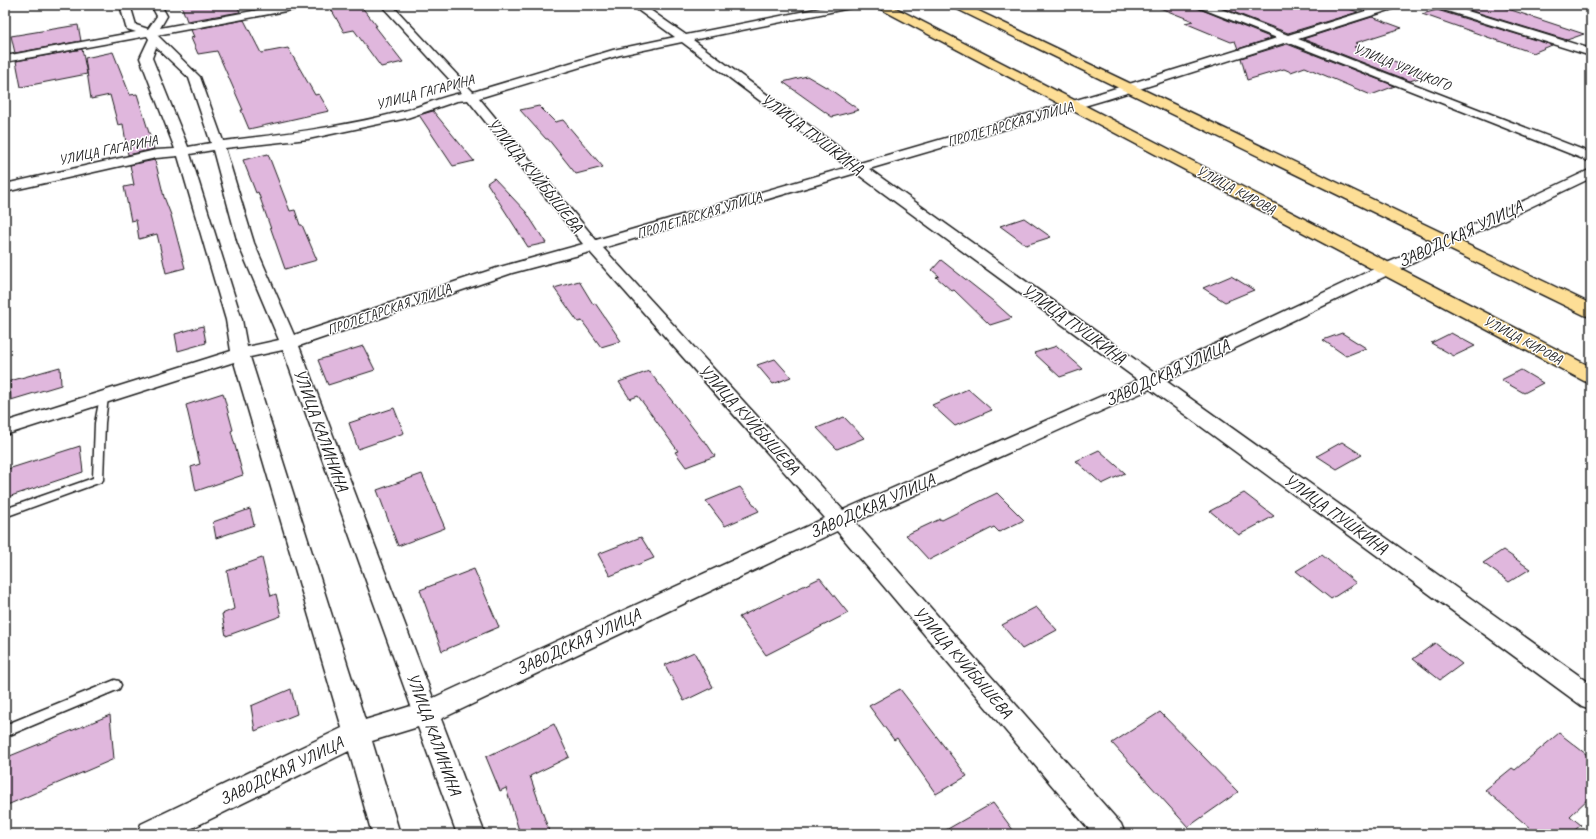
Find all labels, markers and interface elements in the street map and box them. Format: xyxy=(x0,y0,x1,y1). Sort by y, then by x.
street label: УЛИЦА УРИЦКОГО xyxy=(1351,40,1455,95)
street label: УЛИЦА ГАГАРИНА xyxy=(374,71,477,113)
street label: УЛИЦА ПУШКИНА xyxy=(757,89,868,180)
street label: ПРОЛЕТАРСКАЯ УЛИЦА xyxy=(945,98,1076,150)
street label: УЛИЦА КУЙБЫШЕВА xyxy=(483,114,588,237)
street label: УЛИЦА ГАГАРИНА xyxy=(57,131,160,169)
street label: УЛИЦА КИРОВА xyxy=(1194,162,1279,218)
street label: ПРОЛЕТАРСКАЯ УЛИЦА xyxy=(634,188,765,242)
street label: ЗАВОДСКАЯ УЛИЦА xyxy=(1394,195,1527,272)
street label: ПРОЛЕТАРСКАЯ УЛИЦА xyxy=(325,279,454,338)
street label: УЛИЦА ПУШКИНА xyxy=(1018,279,1130,369)
street label: УЛИЦА КИРОВА xyxy=(1481,312,1566,368)
street label: ЗАВОДСКАЯ УЛИЦА xyxy=(1101,334,1234,411)
street label: УЛИЦА КУЙБЫШЕВА xyxy=(694,360,804,479)
street label: УЛИЦА КАЛИНИНА xyxy=(289,366,353,495)
street label: ЗАВОДСКАЯ УЛИЦА xyxy=(806,468,939,543)
street label: УЛИЦА ПУШКИНА xyxy=(1280,469,1392,559)
street label: УЛИЦА КУЙБЫШЕВА xyxy=(909,602,1017,722)
street label: ЗАВОДСКАЯ УЛИЦА xyxy=(512,603,645,680)
street label: УЛИЦА КАЛИНИНА xyxy=(402,670,466,799)
street label: ЗАВОДСКАЯ УЛИЦА xyxy=(216,731,348,810)

